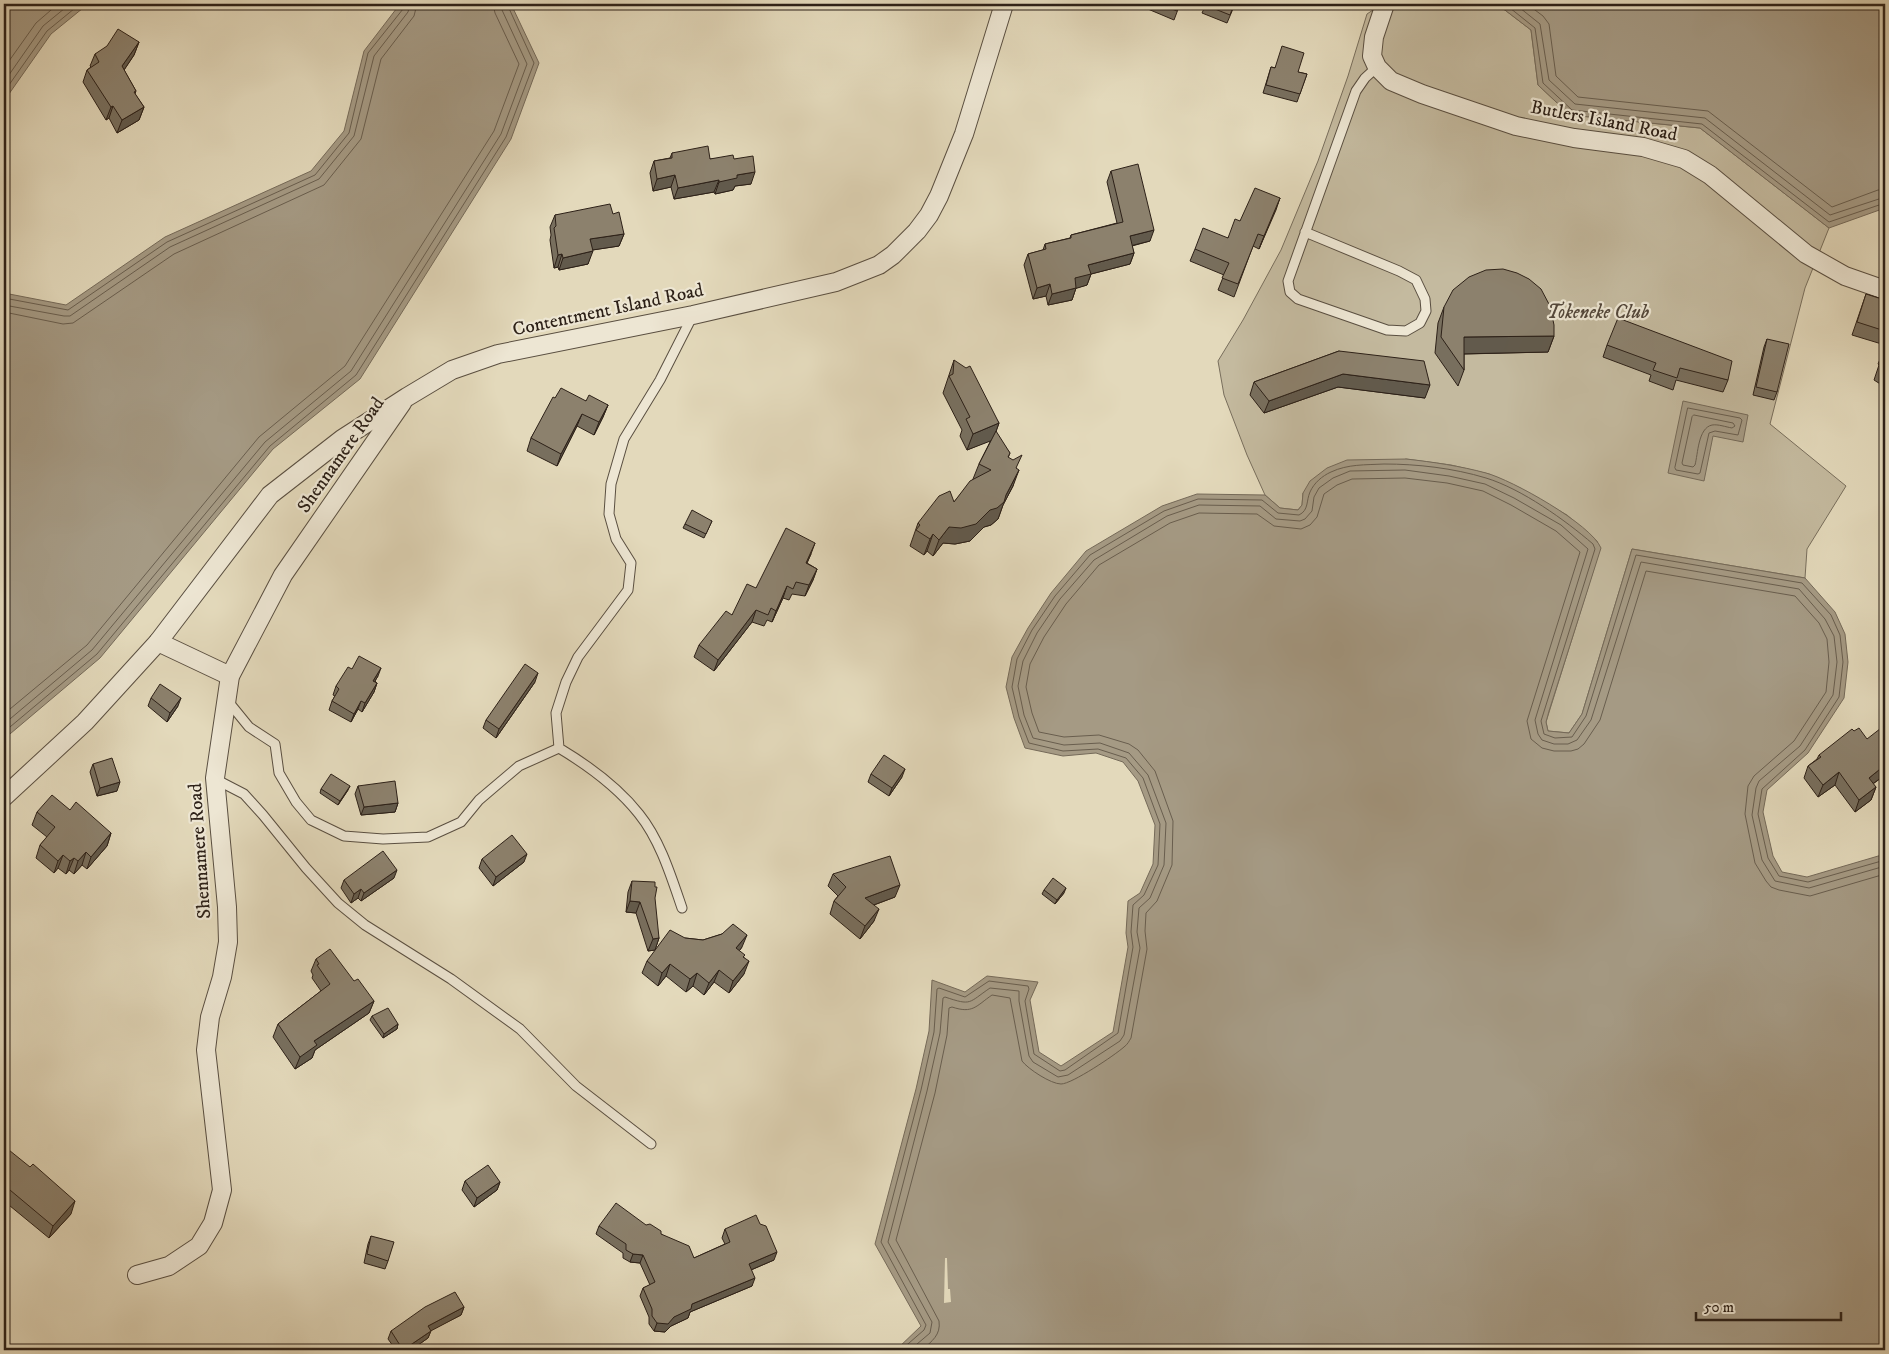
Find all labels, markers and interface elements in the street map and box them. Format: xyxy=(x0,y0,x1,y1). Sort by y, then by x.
street label: Butlers Island Road xyxy=(1529,95,1680,147)
street label: Contentment Island Road xyxy=(511,278,706,341)
park label: Tokeneke Club xyxy=(1547,301,1649,324)
street label: Shennamere Road xyxy=(293,392,390,517)
street label: Shennamere Road xyxy=(184,782,216,920)
scale bar xyxy=(1696,1289,1842,1321)
text: 50 m xyxy=(1704,1298,1734,1317)

